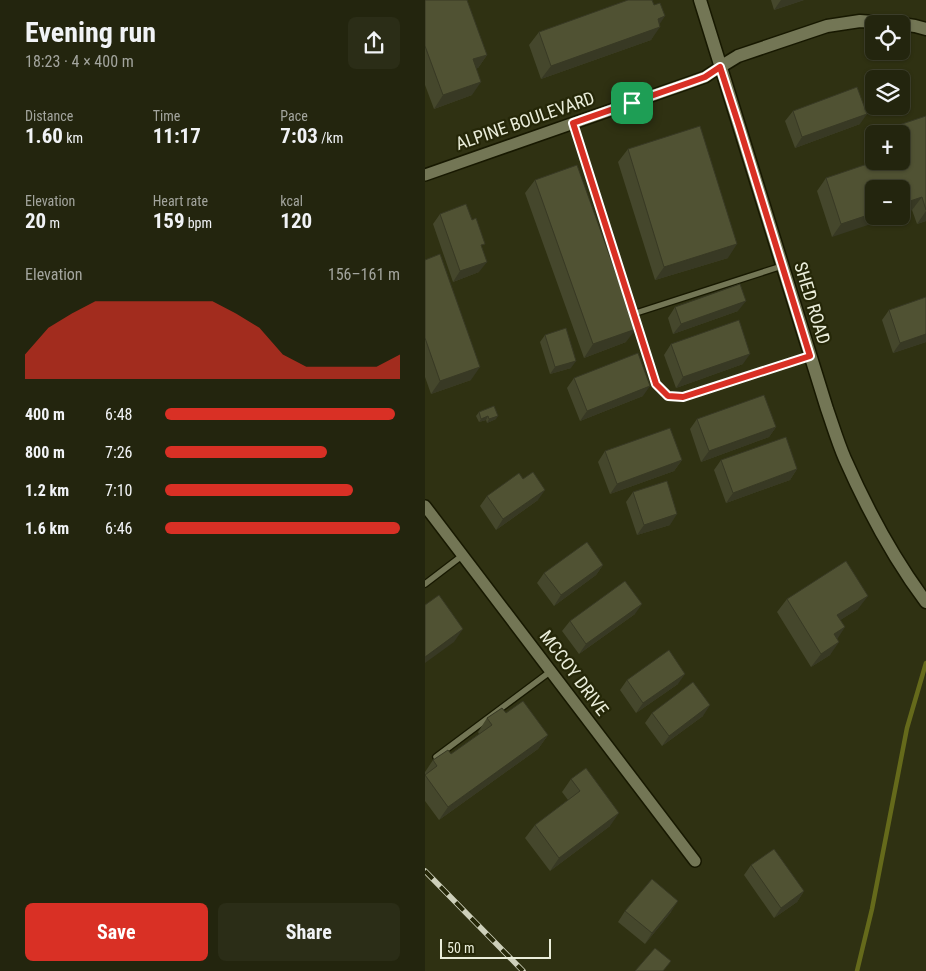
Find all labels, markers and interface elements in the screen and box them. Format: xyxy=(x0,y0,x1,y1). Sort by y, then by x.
map controls xyxy=(865,15,910,225)
button: locate xyxy=(865,15,910,60)
text: Evening run xyxy=(25,16,156,49)
button: share xyxy=(348,17,400,69)
text: 18:23 · 4 × 400 m xyxy=(25,52,134,71)
button: layers xyxy=(865,70,910,115)
pin xyxy=(611,82,653,124)
street label: ALPINE BOULEVARD xyxy=(453,87,597,154)
icon: arrive xyxy=(618,89,646,117)
text: Distance xyxy=(25,108,73,124)
text: Time xyxy=(153,108,180,124)
text: Pace xyxy=(280,108,308,124)
text: 1.60 xyxy=(25,124,63,148)
text: 11:17 xyxy=(153,124,201,148)
text: 7:03 xyxy=(280,124,318,148)
button: + xyxy=(865,125,910,170)
text: km xyxy=(63,130,83,146)
text: /km xyxy=(318,130,343,146)
button: − xyxy=(865,180,910,225)
text: Elevation xyxy=(25,193,75,209)
text: Heart rate xyxy=(153,193,208,209)
text: kcal xyxy=(280,193,303,209)
text: 20 xyxy=(25,209,46,233)
text: 159 xyxy=(153,209,185,233)
text: 120 xyxy=(280,209,312,233)
text: m xyxy=(46,215,60,231)
text: bpm xyxy=(185,215,212,231)
street label: SHED ROAD xyxy=(790,259,835,346)
text: Elevation xyxy=(25,265,83,284)
text: 156–161 m xyxy=(328,265,400,284)
text: 400 m xyxy=(25,405,65,424)
text: 6:48 xyxy=(105,405,132,424)
text: 800 m xyxy=(25,443,65,462)
text: 7:26 xyxy=(105,443,132,462)
text: 1.2 km xyxy=(25,481,69,500)
text: 7:10 xyxy=(105,481,132,500)
text: 1.6 km xyxy=(25,519,69,538)
text: 6:46 xyxy=(105,519,132,538)
street label: MCCOY DRIVE xyxy=(536,626,613,720)
button: Save xyxy=(25,903,208,961)
button: Share xyxy=(218,903,400,961)
scale bar xyxy=(440,936,551,959)
text: 50 m xyxy=(447,940,475,956)

